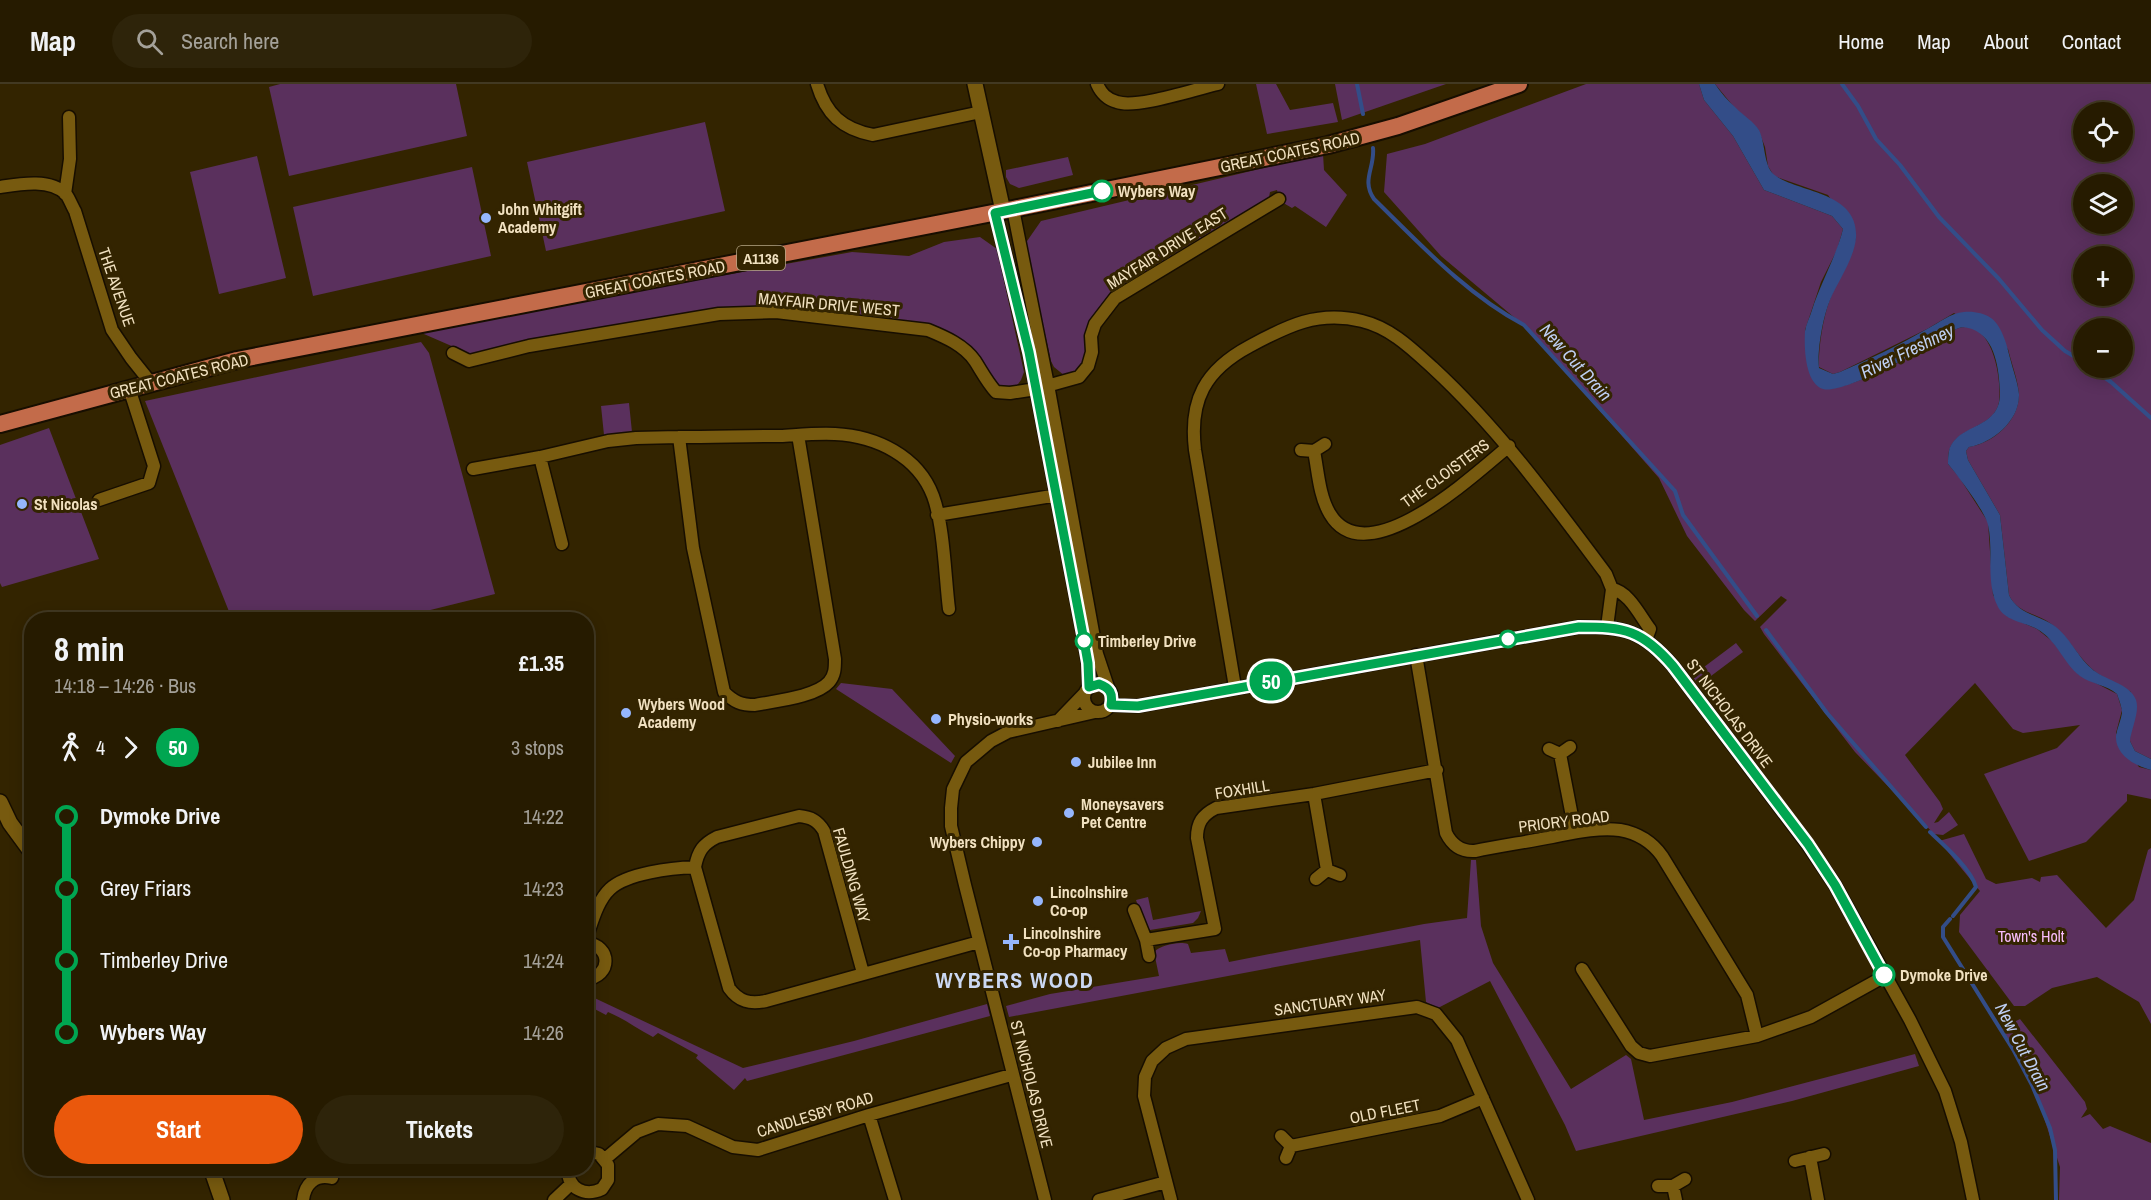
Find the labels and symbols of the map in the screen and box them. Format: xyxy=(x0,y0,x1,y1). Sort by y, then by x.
street label: GREAT COATES ROAD xyxy=(1218,126,1362,178)
marker: Wybers Way xyxy=(1091,180,1113,202)
place label: Wybers Way xyxy=(1118,180,1196,202)
place label: John Whitgift Academy xyxy=(498,198,582,238)
street label: MAYFAIR DRIVE EAST xyxy=(1103,202,1231,294)
marker: John Whitgift Academy xyxy=(479,211,493,225)
street label: THE AVENUE xyxy=(93,245,141,329)
road number: A1136 xyxy=(737,246,785,270)
street label: GREAT COATES ROAD xyxy=(583,255,727,303)
street label: MAYFAIR DRIVE WEST xyxy=(757,287,901,321)
water label: River Freshney xyxy=(1856,317,1959,384)
water label: New Cut Drain xyxy=(1534,318,1618,406)
street label: GREAT COATES ROAD xyxy=(107,348,251,404)
street label: THE CLOISTERS xyxy=(1396,433,1494,513)
place label: St Nicolas xyxy=(34,493,97,515)
marker: St Nicolas xyxy=(15,497,29,511)
place label: Timberley Drive xyxy=(1098,630,1196,652)
unlabelled marker xyxy=(1499,630,1517,648)
marker: Timberley Drive xyxy=(1075,632,1093,650)
street label: ST NICHOLAS DRIVE xyxy=(1682,654,1778,772)
line badge: 50 xyxy=(1244,662,1298,700)
place label: Wybers Wood Academy xyxy=(638,693,725,733)
marker: Wybers Wood Academy xyxy=(619,706,633,720)
place label: Physio-works xyxy=(948,708,1033,730)
marker: Physio-works xyxy=(929,712,943,726)
place label: Jubilee Inn xyxy=(1088,751,1157,773)
marker: Jubilee Inn xyxy=(1069,755,1083,769)
street label: FOXHILL xyxy=(1213,774,1271,804)
place label: Moneysavers Pet Centre xyxy=(1081,793,1164,833)
street label: PRIORY ROAD xyxy=(1517,805,1611,837)
marker: Moneysavers Pet Centre xyxy=(1062,806,1076,820)
street label: FAULDING WAY xyxy=(828,825,876,925)
place label: Wybers Chippy xyxy=(930,831,1026,853)
marker: Wybers Chippy xyxy=(1030,835,1044,849)
place label: Lincolnshire Co-op xyxy=(1050,881,1128,921)
marker: Lincolnshire Co-op xyxy=(1031,894,1045,908)
place label: Lincolnshire Co-op Pharmacy xyxy=(1023,922,1128,962)
park label: Town's Holt xyxy=(1998,925,2065,947)
marker: Lincolnshire Co-op Pharmacy xyxy=(1004,935,1018,949)
marker: Dymoke Drive xyxy=(1873,964,1895,986)
place label: Dymoke Drive xyxy=(1900,964,1988,986)
district label: WYBERS WOOD xyxy=(936,965,1094,995)
street label: SANCTUARY WAY xyxy=(1273,983,1388,1021)
water label: New Cut Drain xyxy=(1989,998,2057,1096)
street label: ST NICHOLAS DRIVE xyxy=(1005,1018,1059,1150)
street label: CANDLESBY ROAD xyxy=(754,1086,876,1142)
street label: OLD FLEET xyxy=(1348,1093,1422,1129)

